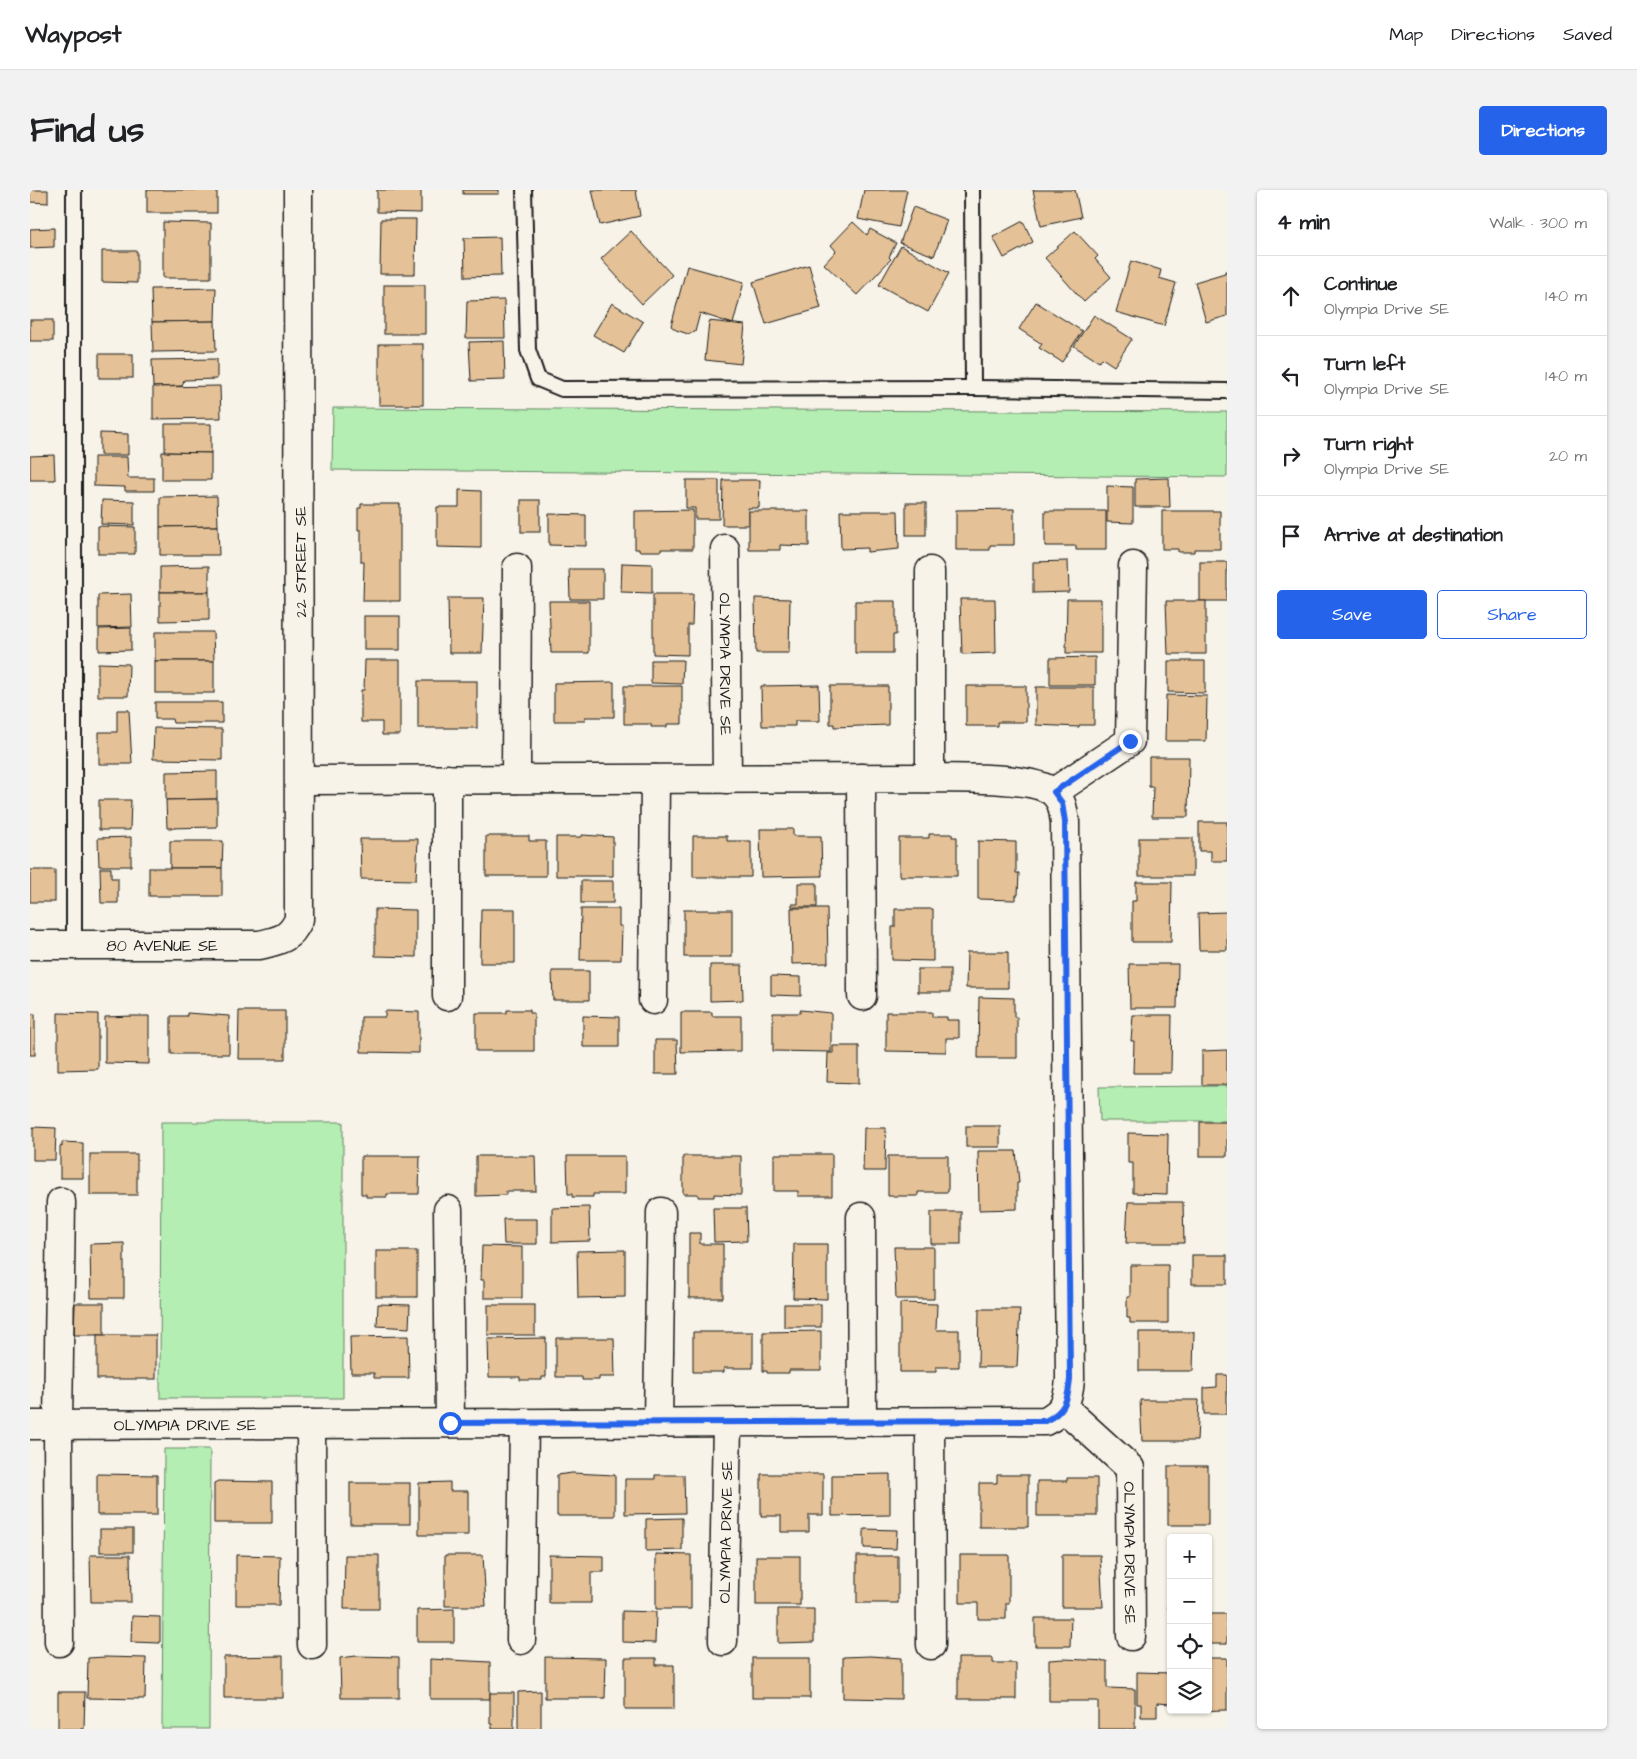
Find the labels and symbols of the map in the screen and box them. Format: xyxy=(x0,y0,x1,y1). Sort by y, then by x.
street label: 22 STREET SE xyxy=(290,506,312,618)
street label: OLYMPIA DRIVE SE xyxy=(713,593,737,736)
route end xyxy=(1119,730,1142,753)
street label: 80 AVENUE SE xyxy=(106,935,218,957)
route start xyxy=(439,1412,462,1435)
street label: OLYMPIA DRIVE SE xyxy=(114,1414,257,1437)
street label: OLYMPIA DRIVE SE xyxy=(714,1460,738,1604)
street label: OLYMPIA DRIVE SE xyxy=(1118,1481,1141,1625)

